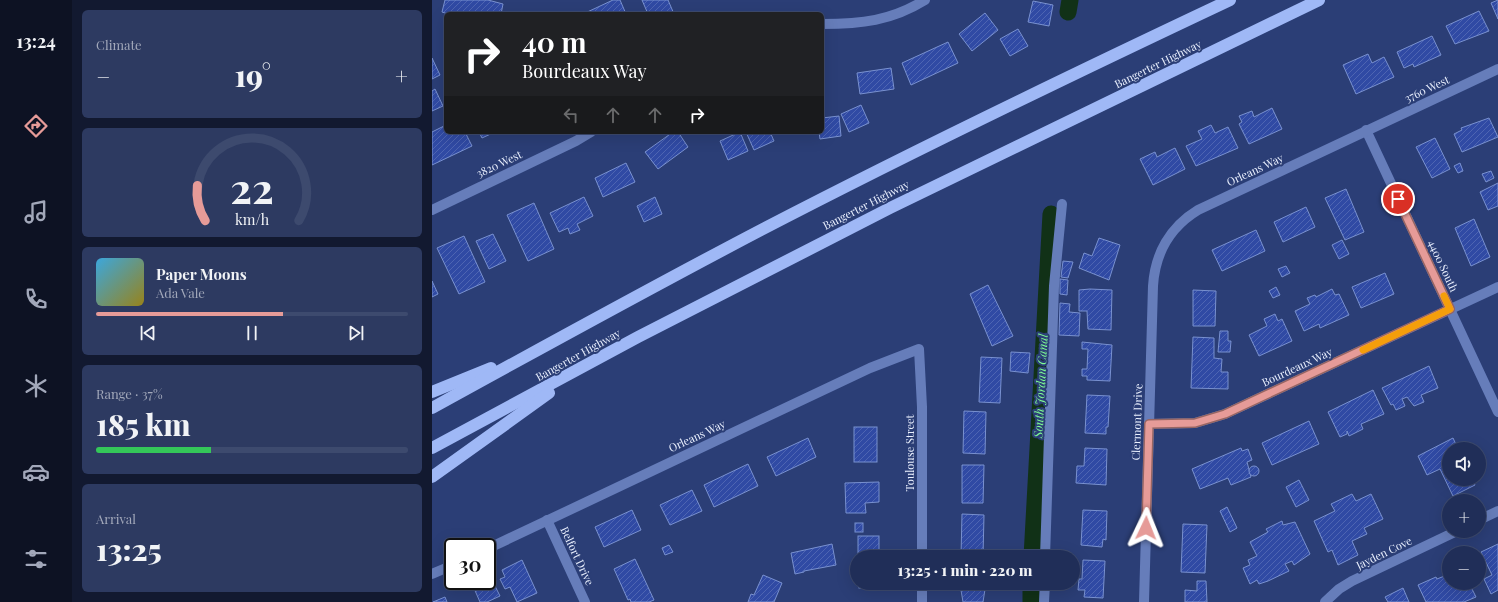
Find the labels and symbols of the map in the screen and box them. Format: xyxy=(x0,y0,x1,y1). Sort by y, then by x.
street label: Bangerter Highway xyxy=(1112,36,1204,91)
street label: 3760 West xyxy=(1402,72,1452,105)
street label: 3820 West xyxy=(474,146,524,181)
street label: Orleans Way xyxy=(1224,150,1286,189)
street label: Bangerter Highway xyxy=(820,176,912,233)
pin xyxy=(1381,182,1415,216)
street label: 4400 South xyxy=(1425,237,1462,295)
street label: Bangerter Highway xyxy=(533,325,623,384)
water label: South Jordan Canal xyxy=(1029,333,1051,439)
street label: Bourdeaux Way xyxy=(1259,343,1335,389)
street label: Clermont Drive xyxy=(1128,383,1145,461)
street label: Toulouse Street xyxy=(902,414,917,492)
street label: Orleans Way xyxy=(666,416,728,455)
position arrow xyxy=(1125,507,1167,549)
street label: Belfort Drive xyxy=(557,524,598,588)
street label: Jayden Cove xyxy=(1353,533,1414,573)
speed limit sign: 30 xyxy=(444,538,496,590)

